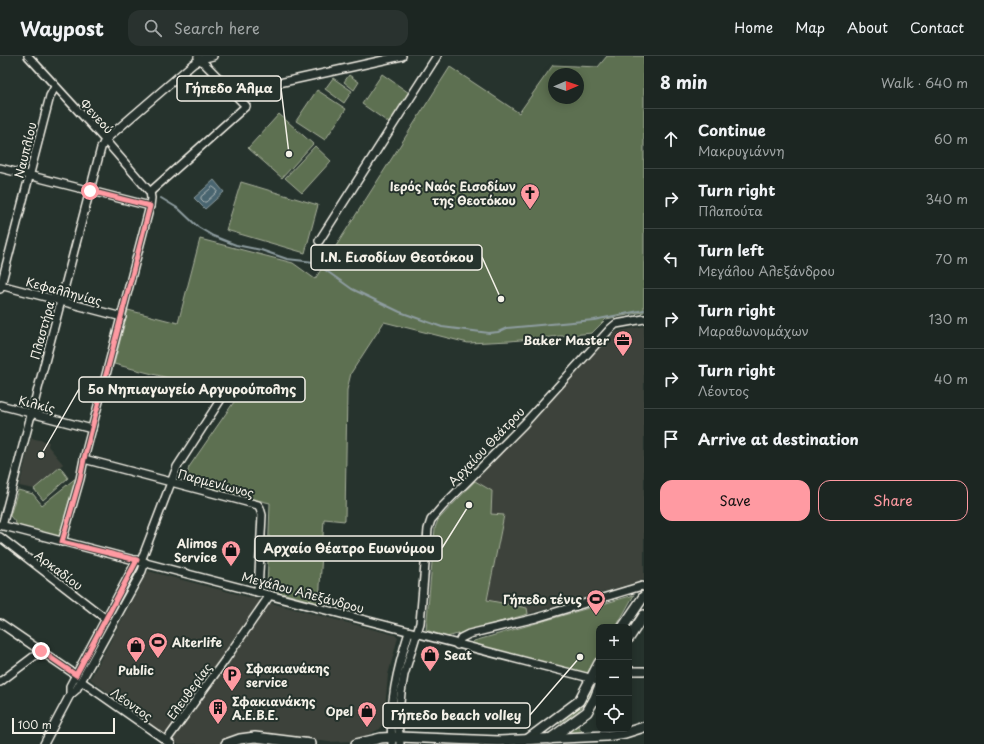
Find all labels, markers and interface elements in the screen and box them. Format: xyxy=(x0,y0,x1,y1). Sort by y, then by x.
search box xyxy=(128,10,408,46)
text: Waypost xyxy=(20,14,104,42)
text: Search here xyxy=(174,16,260,39)
icon: search xyxy=(142,17,164,39)
text: Home xyxy=(734,17,773,38)
text: Map xyxy=(795,17,825,38)
text: About xyxy=(847,17,888,38)
text: Contact xyxy=(910,17,964,38)
north arrow xyxy=(548,68,584,104)
text: 8 min xyxy=(660,69,708,95)
text: Walk · 640 m xyxy=(881,73,968,92)
callout: Γήπεδο Άλμα xyxy=(177,76,281,101)
text: Γήπεδο Άλμα xyxy=(185,78,273,97)
street label: Φενεού xyxy=(76,95,118,138)
text: Continue xyxy=(698,118,766,141)
street label: Ναυπλίου xyxy=(9,120,41,180)
icon: ahead xyxy=(660,128,682,150)
text: 60 m xyxy=(934,129,968,148)
text: Μακρυγιάννη xyxy=(698,141,785,160)
place label: Ιερός Ναός Εισοδίων της Θεοτόκου xyxy=(390,177,516,209)
text: Turn right xyxy=(698,178,775,201)
route start xyxy=(81,182,99,200)
church icon: Ιερός Ναός Εισοδίων της Θεοτόκου xyxy=(519,182,541,210)
icon: right xyxy=(660,188,682,210)
text: 340 m xyxy=(925,189,968,208)
text: Πλαπούτα xyxy=(698,201,763,220)
text: Turn left xyxy=(698,238,764,261)
callout: Ι.Ν. Εισοδίων Θεοτόκου xyxy=(311,245,482,270)
text: Ι.Ν. Εισοδίων Θεοτόκου xyxy=(320,247,474,266)
icon: left xyxy=(660,248,682,270)
text: 70 m xyxy=(935,249,968,268)
text: Μεγάλου Αλεξάνδρου xyxy=(698,261,835,280)
street label: Κεφαλληνίας xyxy=(24,272,104,310)
text: Turn right xyxy=(698,298,775,321)
street label: Πλαστήρα xyxy=(26,299,58,361)
icon: right xyxy=(660,308,682,330)
text: 130 m xyxy=(929,309,968,328)
text: Μαραθωνομάχων xyxy=(698,321,809,340)
office icon: Baker Master xyxy=(612,329,634,357)
place label: Baker Master xyxy=(523,331,610,349)
text: Turn right xyxy=(698,358,775,381)
icon: right xyxy=(660,368,682,390)
text: 40 m xyxy=(934,369,968,388)
callout: 5ο Νηπιαγωγείο Αργυρούπολης xyxy=(79,377,305,402)
text: 5ο Νηπιαγωγείο Αργυρούπολης xyxy=(88,379,296,398)
text: Λέοντος xyxy=(698,381,749,400)
street label: Κιλκίς xyxy=(17,391,57,417)
street label: Αρχαίου Θεάτρου xyxy=(444,402,528,489)
text: Arrive at destination xyxy=(698,427,859,450)
icon: arrive xyxy=(660,428,682,450)
street label: Παρμενίωνος xyxy=(176,464,256,502)
button: Save xyxy=(660,480,810,521)
button: Share xyxy=(818,480,968,521)
place label: Alimos Service xyxy=(174,534,217,566)
callout: Αρχαίο Θέατρο Ευωνύμου xyxy=(255,536,442,561)
text: Αρχαίο Θέατρο Ευωνύμου xyxy=(263,538,435,557)
shop icon: Alimos Service xyxy=(220,539,242,567)
street label: Αρκαδίου xyxy=(31,546,87,594)
street label: Μεγάλου Αλεξάνδρου xyxy=(240,567,366,617)
sports icon: Γήπεδο τένις xyxy=(585,588,607,616)
place label: Γήπεδο τένις xyxy=(503,590,583,608)
map controls xyxy=(596,624,632,732)
button: + xyxy=(596,624,632,660)
sports icon: Alterlife xyxy=(147,631,169,659)
place label: Alterlife xyxy=(172,633,223,651)
shop icon: Public xyxy=(125,635,147,663)
route end xyxy=(32,642,50,660)
shop icon: Seat xyxy=(419,644,441,672)
place label: Seat xyxy=(444,646,472,664)
street label: Ελευθερίας xyxy=(162,659,216,723)
place label: Σφακιανάκης service xyxy=(246,659,330,691)
button: − xyxy=(596,660,632,696)
place label: Public xyxy=(118,661,154,679)
parking icon: Σφακιανάκης service xyxy=(221,664,243,692)
street label: Λέοντος xyxy=(108,683,156,725)
place label: Σφακιανάκης Α.Ε.Β.Ε. xyxy=(232,692,316,724)
button: locate xyxy=(596,696,632,732)
building icon: Σφακιανάκης Α.Ε.Β.Ε. xyxy=(207,697,229,725)
shop icon: Opel xyxy=(356,700,378,728)
place label: Opel xyxy=(326,702,353,720)
callout: Γήπεδο beach volley xyxy=(383,703,530,728)
text: Γήπεδο beach volley xyxy=(391,705,521,724)
scale bar xyxy=(12,716,115,735)
text: 100 m xyxy=(18,716,52,733)

